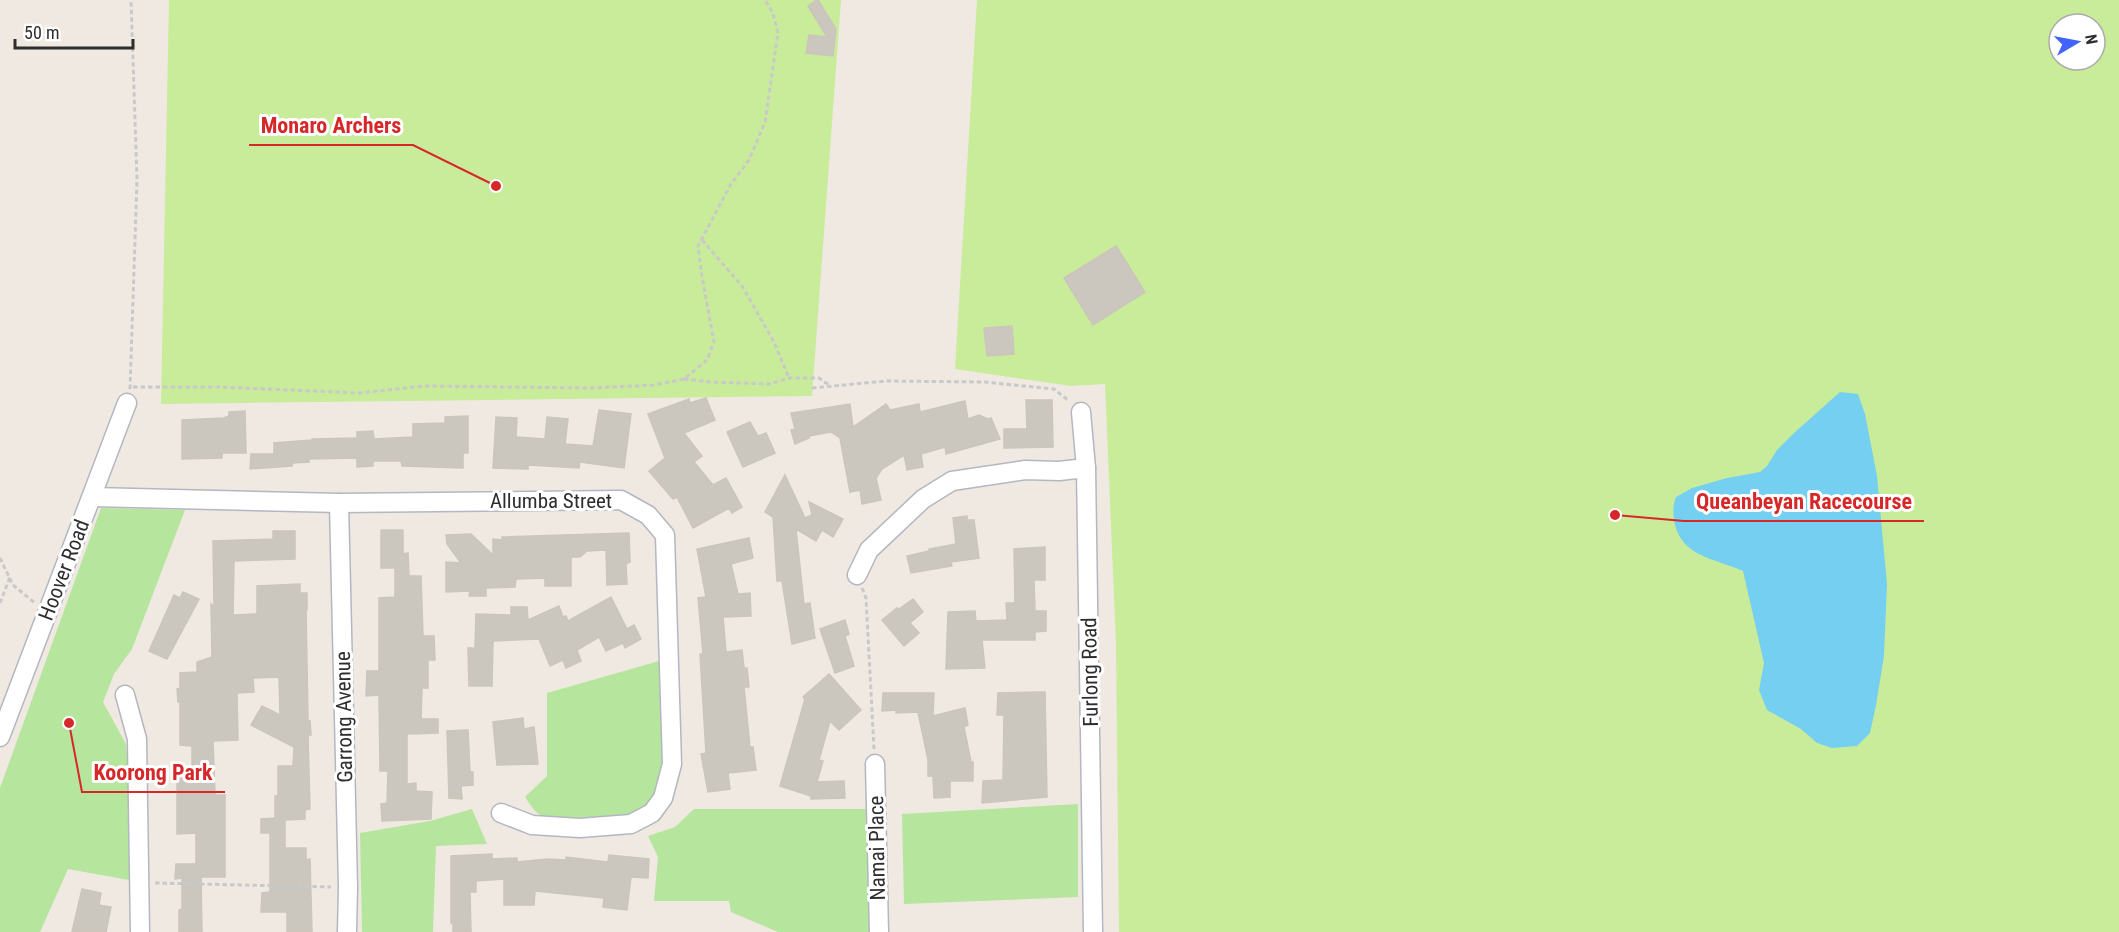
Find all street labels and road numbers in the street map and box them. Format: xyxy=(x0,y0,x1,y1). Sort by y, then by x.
street label: Allumba Street xyxy=(490,489,612,513)
street label: Hoover Road xyxy=(34,516,94,624)
street label: Furlong Road xyxy=(1077,617,1103,727)
street label: Garrong Avenue xyxy=(331,651,357,783)
street label: Namai Place xyxy=(864,795,890,901)

